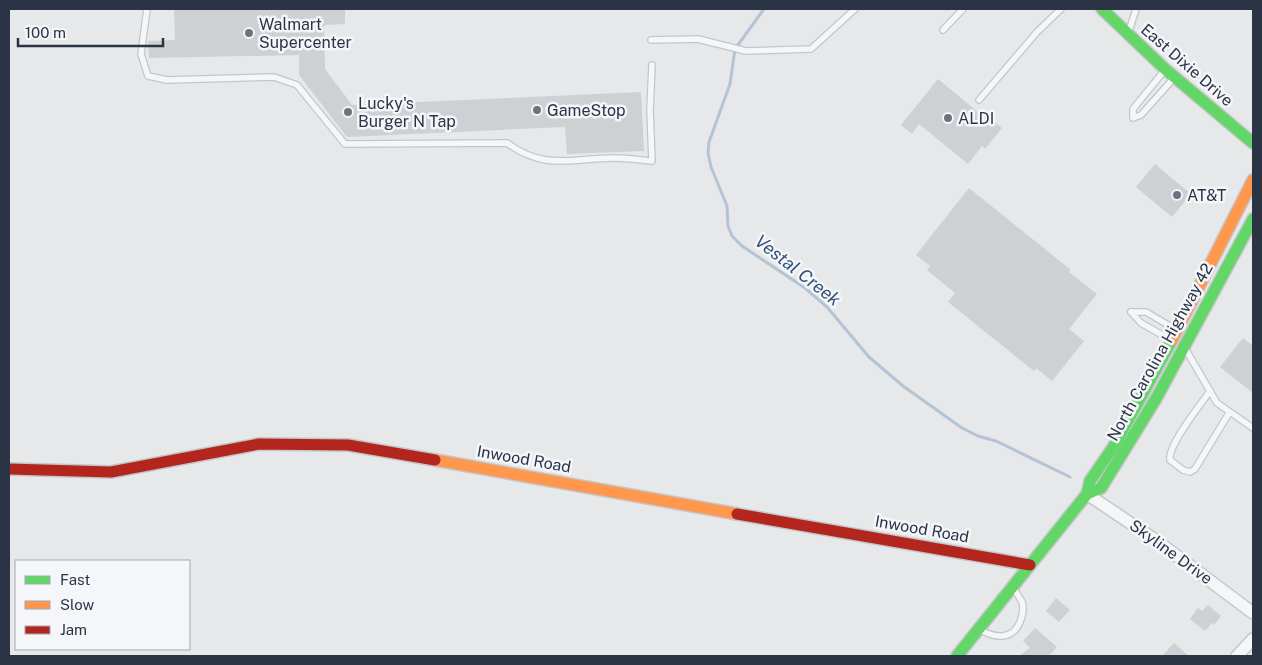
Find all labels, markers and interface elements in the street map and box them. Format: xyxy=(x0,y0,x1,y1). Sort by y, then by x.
scale bar xyxy=(18,15,162,47)
place label: Walmart Supercenter xyxy=(259,15,352,52)
street label: East Dixie Drive xyxy=(1137,20,1237,110)
text: 100 m xyxy=(25,24,66,41)
marker: Walmart Supercenter xyxy=(243,27,255,39)
place label: Lucky's Burger N Tap xyxy=(358,94,456,131)
place label: GameStop xyxy=(547,101,625,120)
marker: GameStop xyxy=(531,104,543,116)
marker: Lucky's Burger N Tap xyxy=(342,106,354,118)
place label: ALDI xyxy=(958,109,994,128)
marker: ALDI xyxy=(942,112,954,124)
place label: AT&T xyxy=(1187,186,1227,205)
marker: AT&T xyxy=(1171,189,1183,201)
water label: Vestal Creek xyxy=(751,230,845,310)
street label: North Carolina Highway 42 xyxy=(1103,260,1217,444)
street label: Inwood Road xyxy=(475,441,573,477)
street label: Inwood Road xyxy=(873,511,971,547)
street label: Skyline Drive xyxy=(1126,516,1216,588)
legend xyxy=(15,560,190,650)
text: Fast xyxy=(60,571,90,588)
text: Slow xyxy=(60,596,95,613)
text: Jam xyxy=(60,621,87,638)

